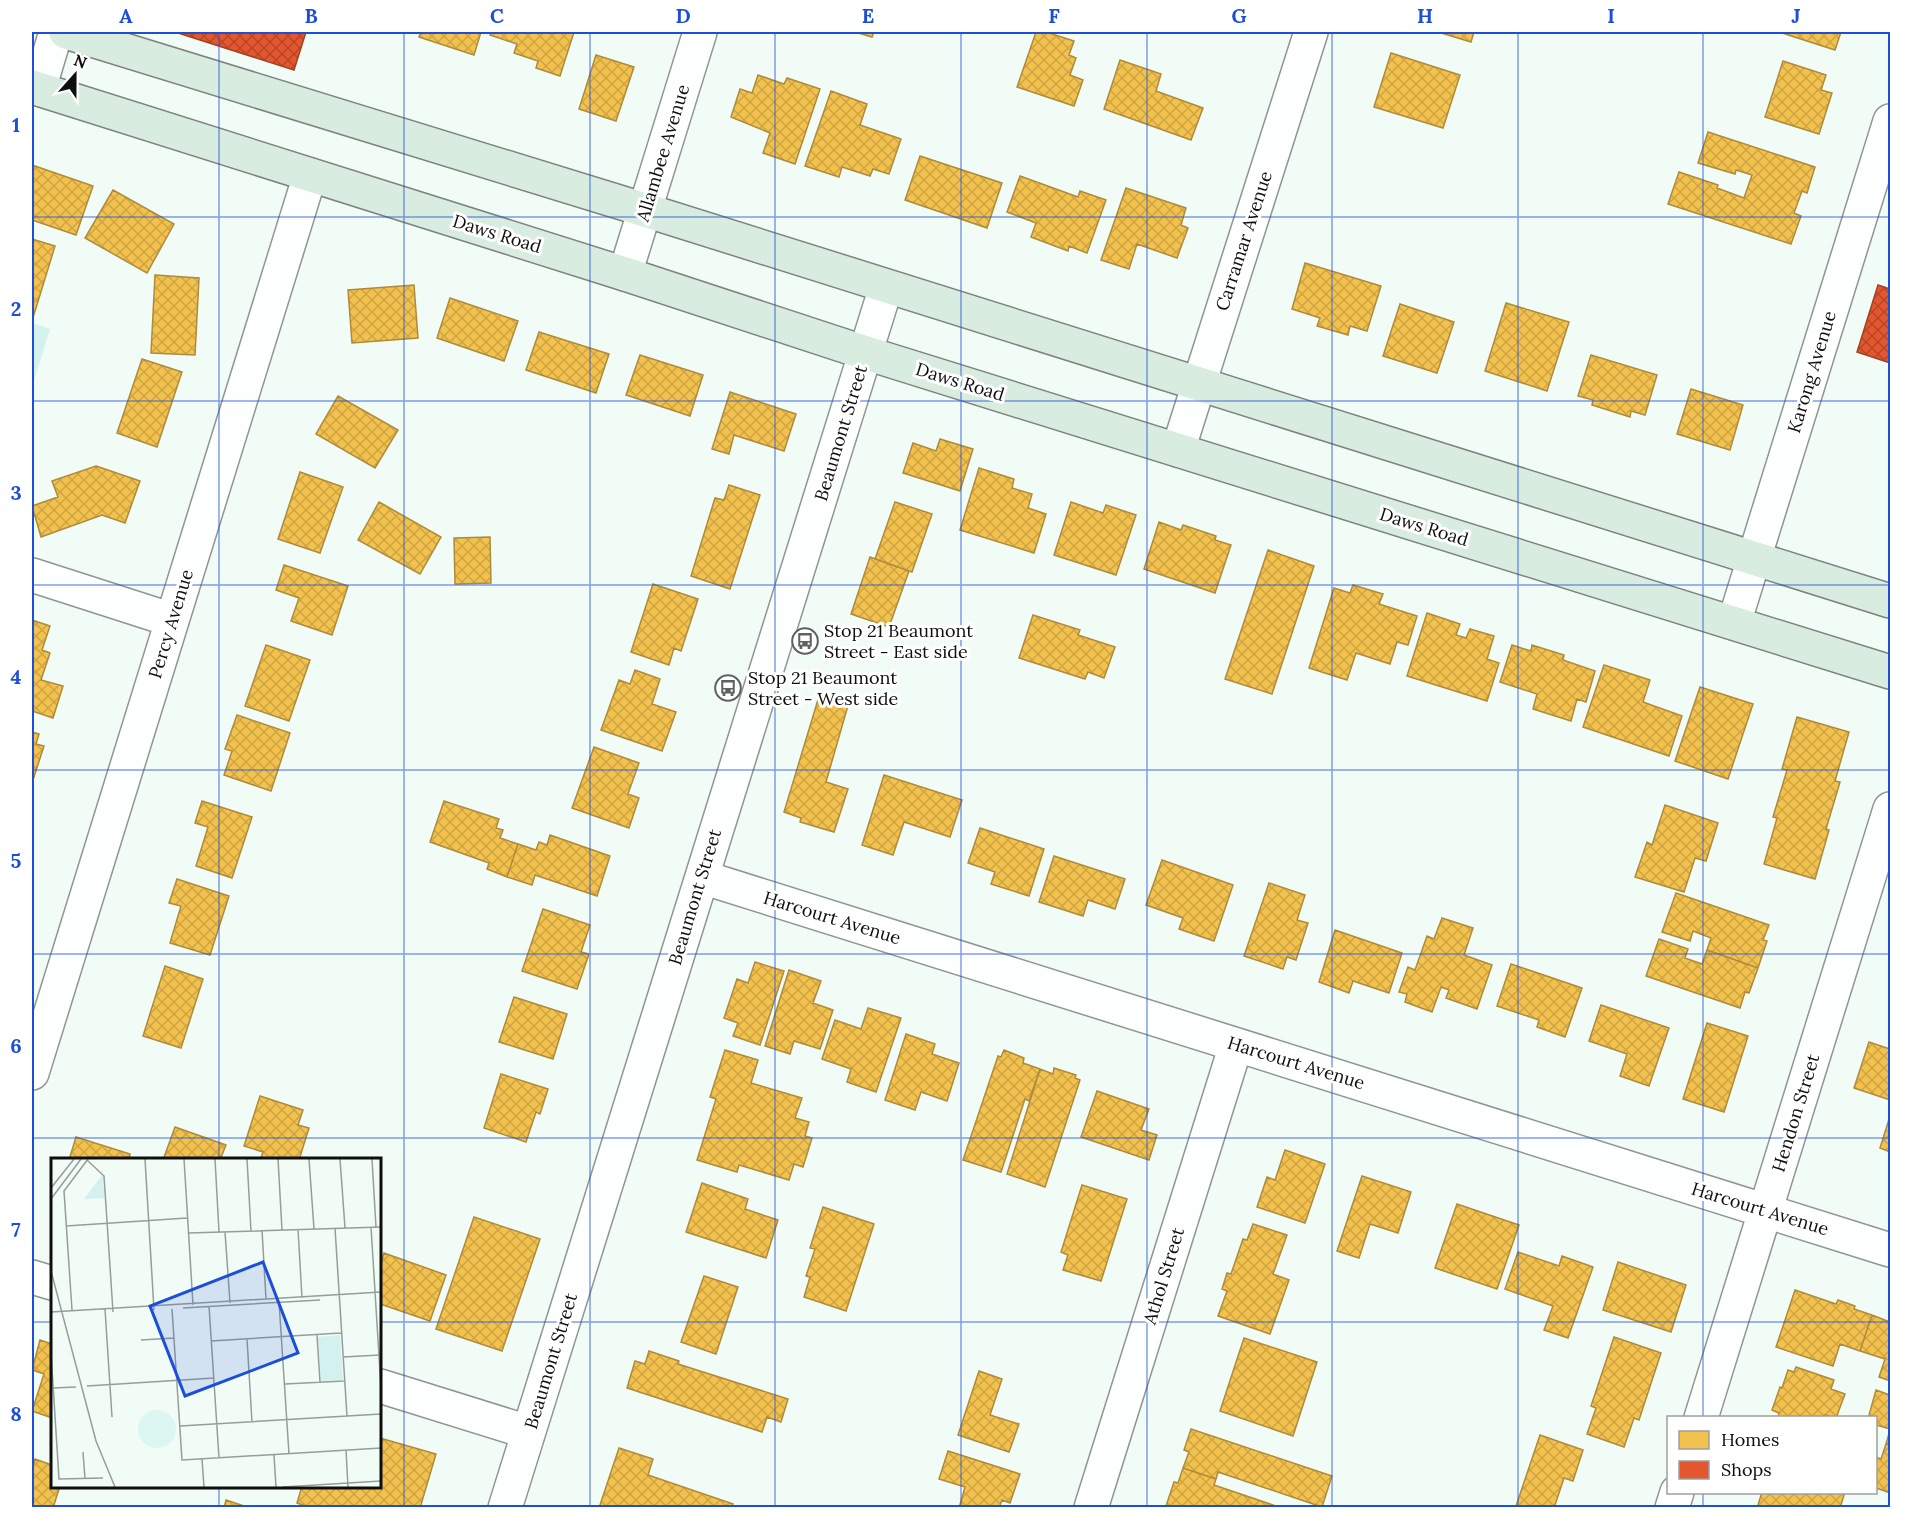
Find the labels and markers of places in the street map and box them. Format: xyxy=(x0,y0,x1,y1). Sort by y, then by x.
place label: Stop 21 Beaumont Street - East side xyxy=(824,619,973,663)
bus stop icon: Stop 21 Beaumont Street - East side xyxy=(790,626,820,656)
place label: Stop 21 Beaumont Street - West side xyxy=(748,666,898,710)
bus stop icon: Stop 21 Beaumont Street - West side xyxy=(713,673,743,703)

